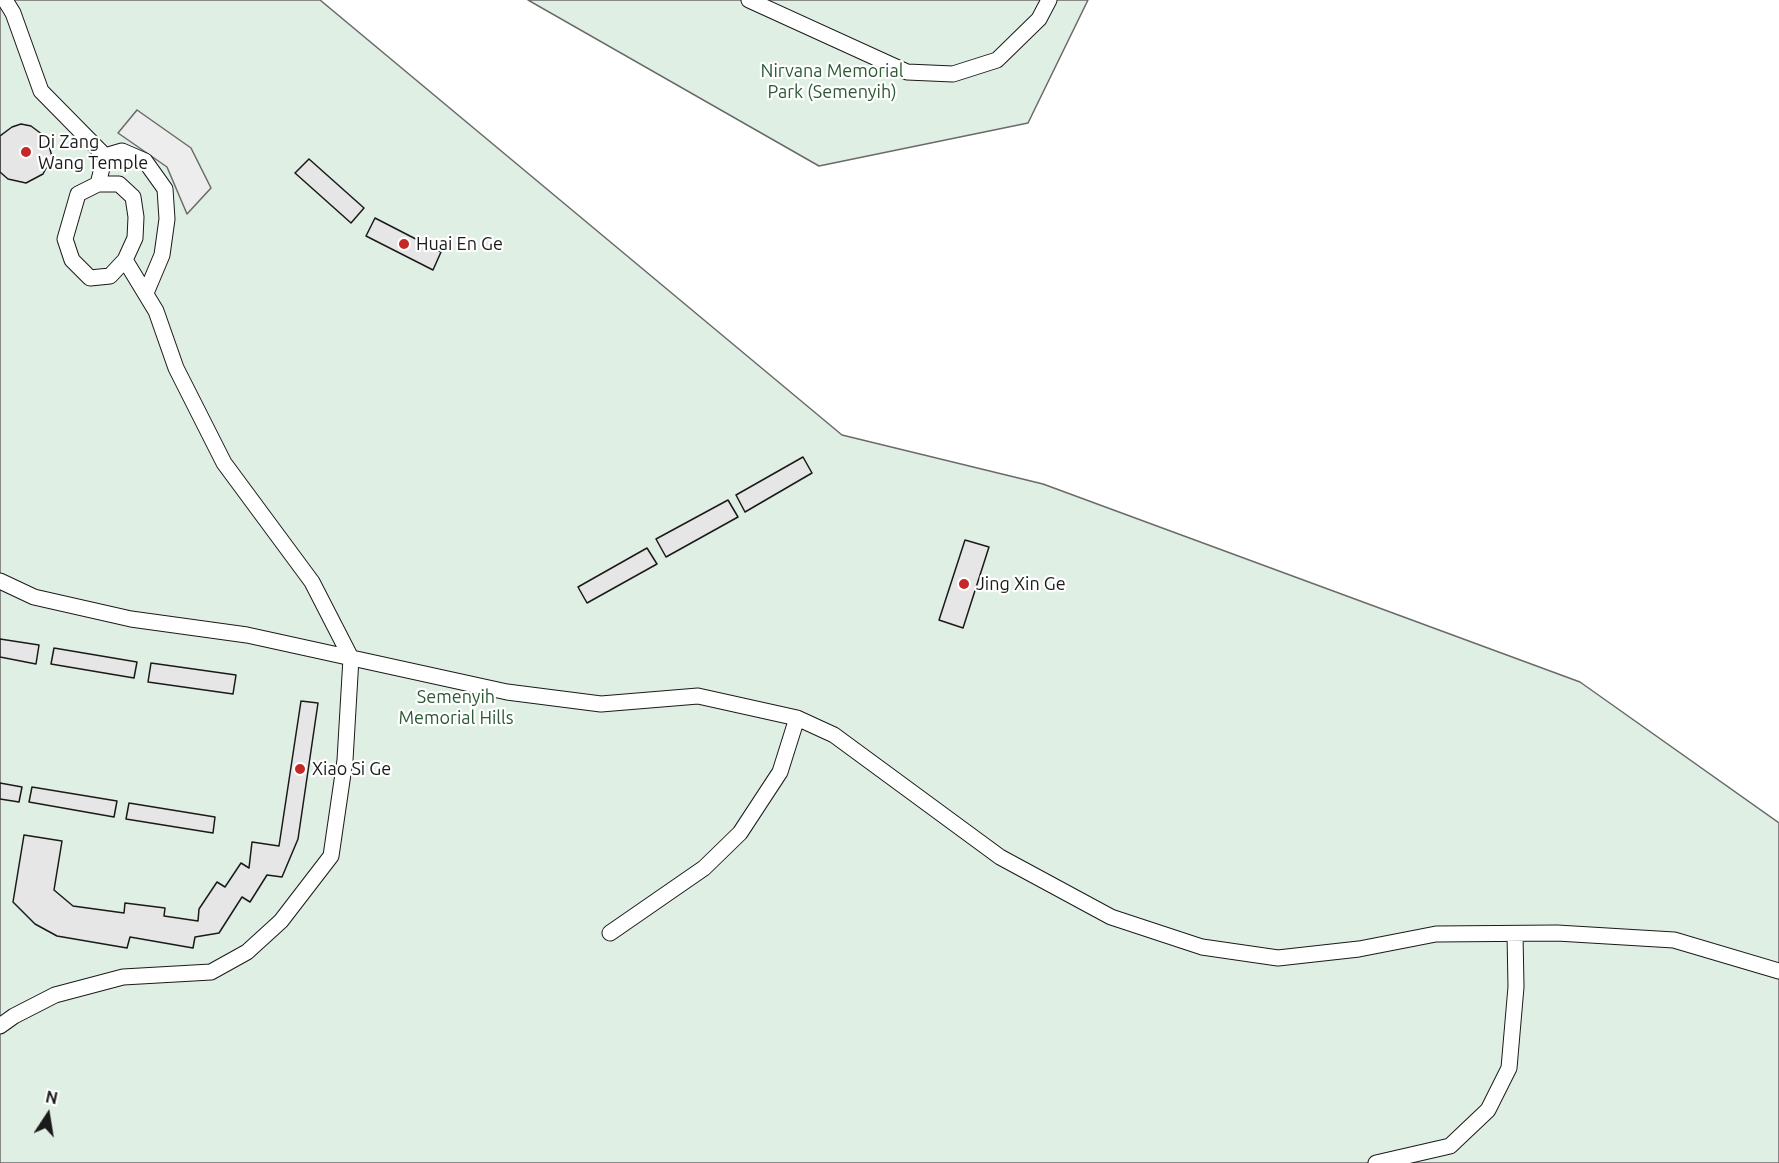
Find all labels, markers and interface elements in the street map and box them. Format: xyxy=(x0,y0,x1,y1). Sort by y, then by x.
park label: Nirvana Memorial Park (Semenyih) xyxy=(761,60,903,103)
place label: Di Zang Wang Temple xyxy=(38,131,148,174)
marker: Di Zang Wang Temple xyxy=(19,145,33,159)
place label: Huai En Ge xyxy=(416,233,503,255)
marker: Huai En Ge xyxy=(397,237,411,251)
place label: Jing Xin Ge xyxy=(976,573,1066,595)
marker: Jing Xin Ge xyxy=(957,577,971,591)
park label: Semenyih Memorial Hills xyxy=(398,686,514,728)
place label: Xiao Si Ge xyxy=(312,758,391,780)
marker: Xiao Si Ge xyxy=(293,762,307,776)
north arrow xyxy=(18,1085,78,1145)
text: N xyxy=(44,1087,59,1107)

